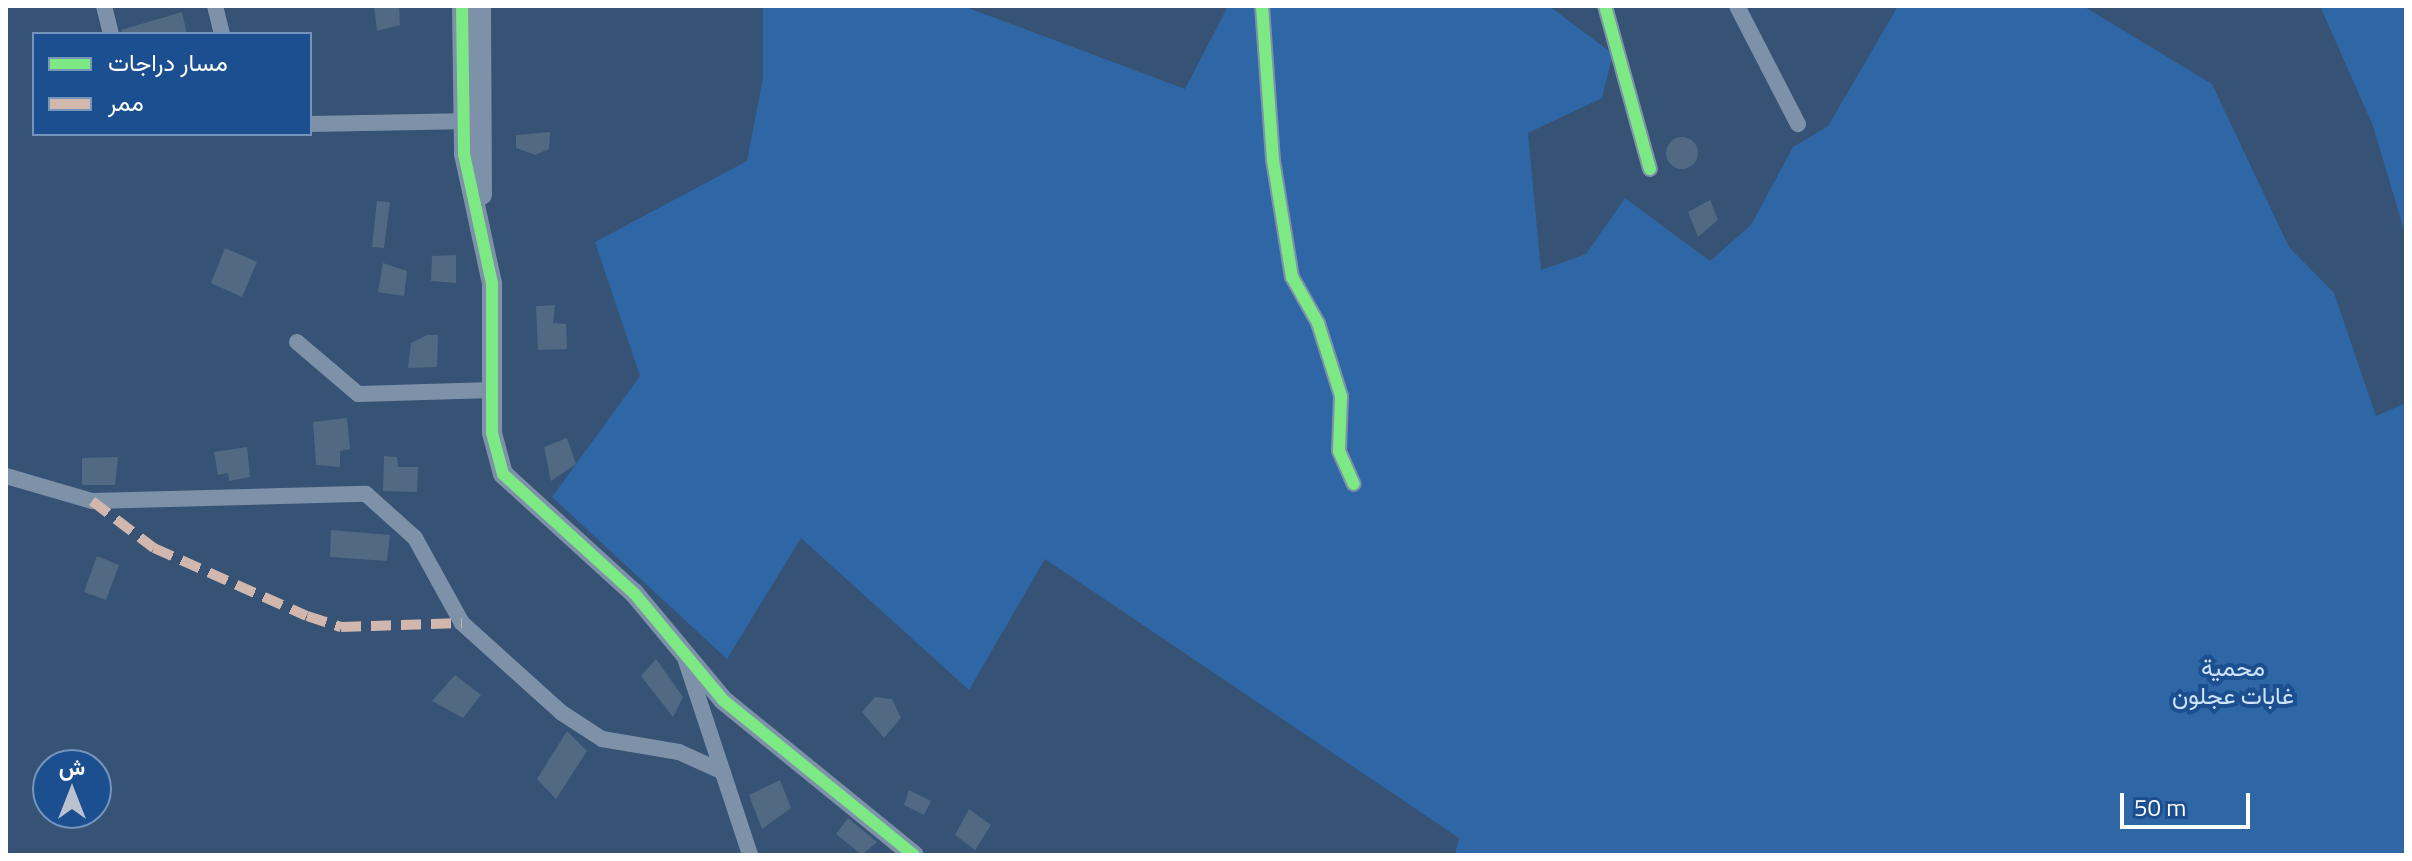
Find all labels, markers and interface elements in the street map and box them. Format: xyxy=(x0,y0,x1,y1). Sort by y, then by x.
legend xyxy=(32,32,312,136)
text: مسار دراجات xyxy=(108,44,228,80)
text: ممر xyxy=(108,84,144,120)
park label: محمية غابات عجلون xyxy=(2172,654,2294,710)
north arrow xyxy=(32,749,112,829)
text: ش xyxy=(59,750,85,784)
scale bar xyxy=(2124,777,2254,827)
text: 50 m xyxy=(2134,789,2186,825)

